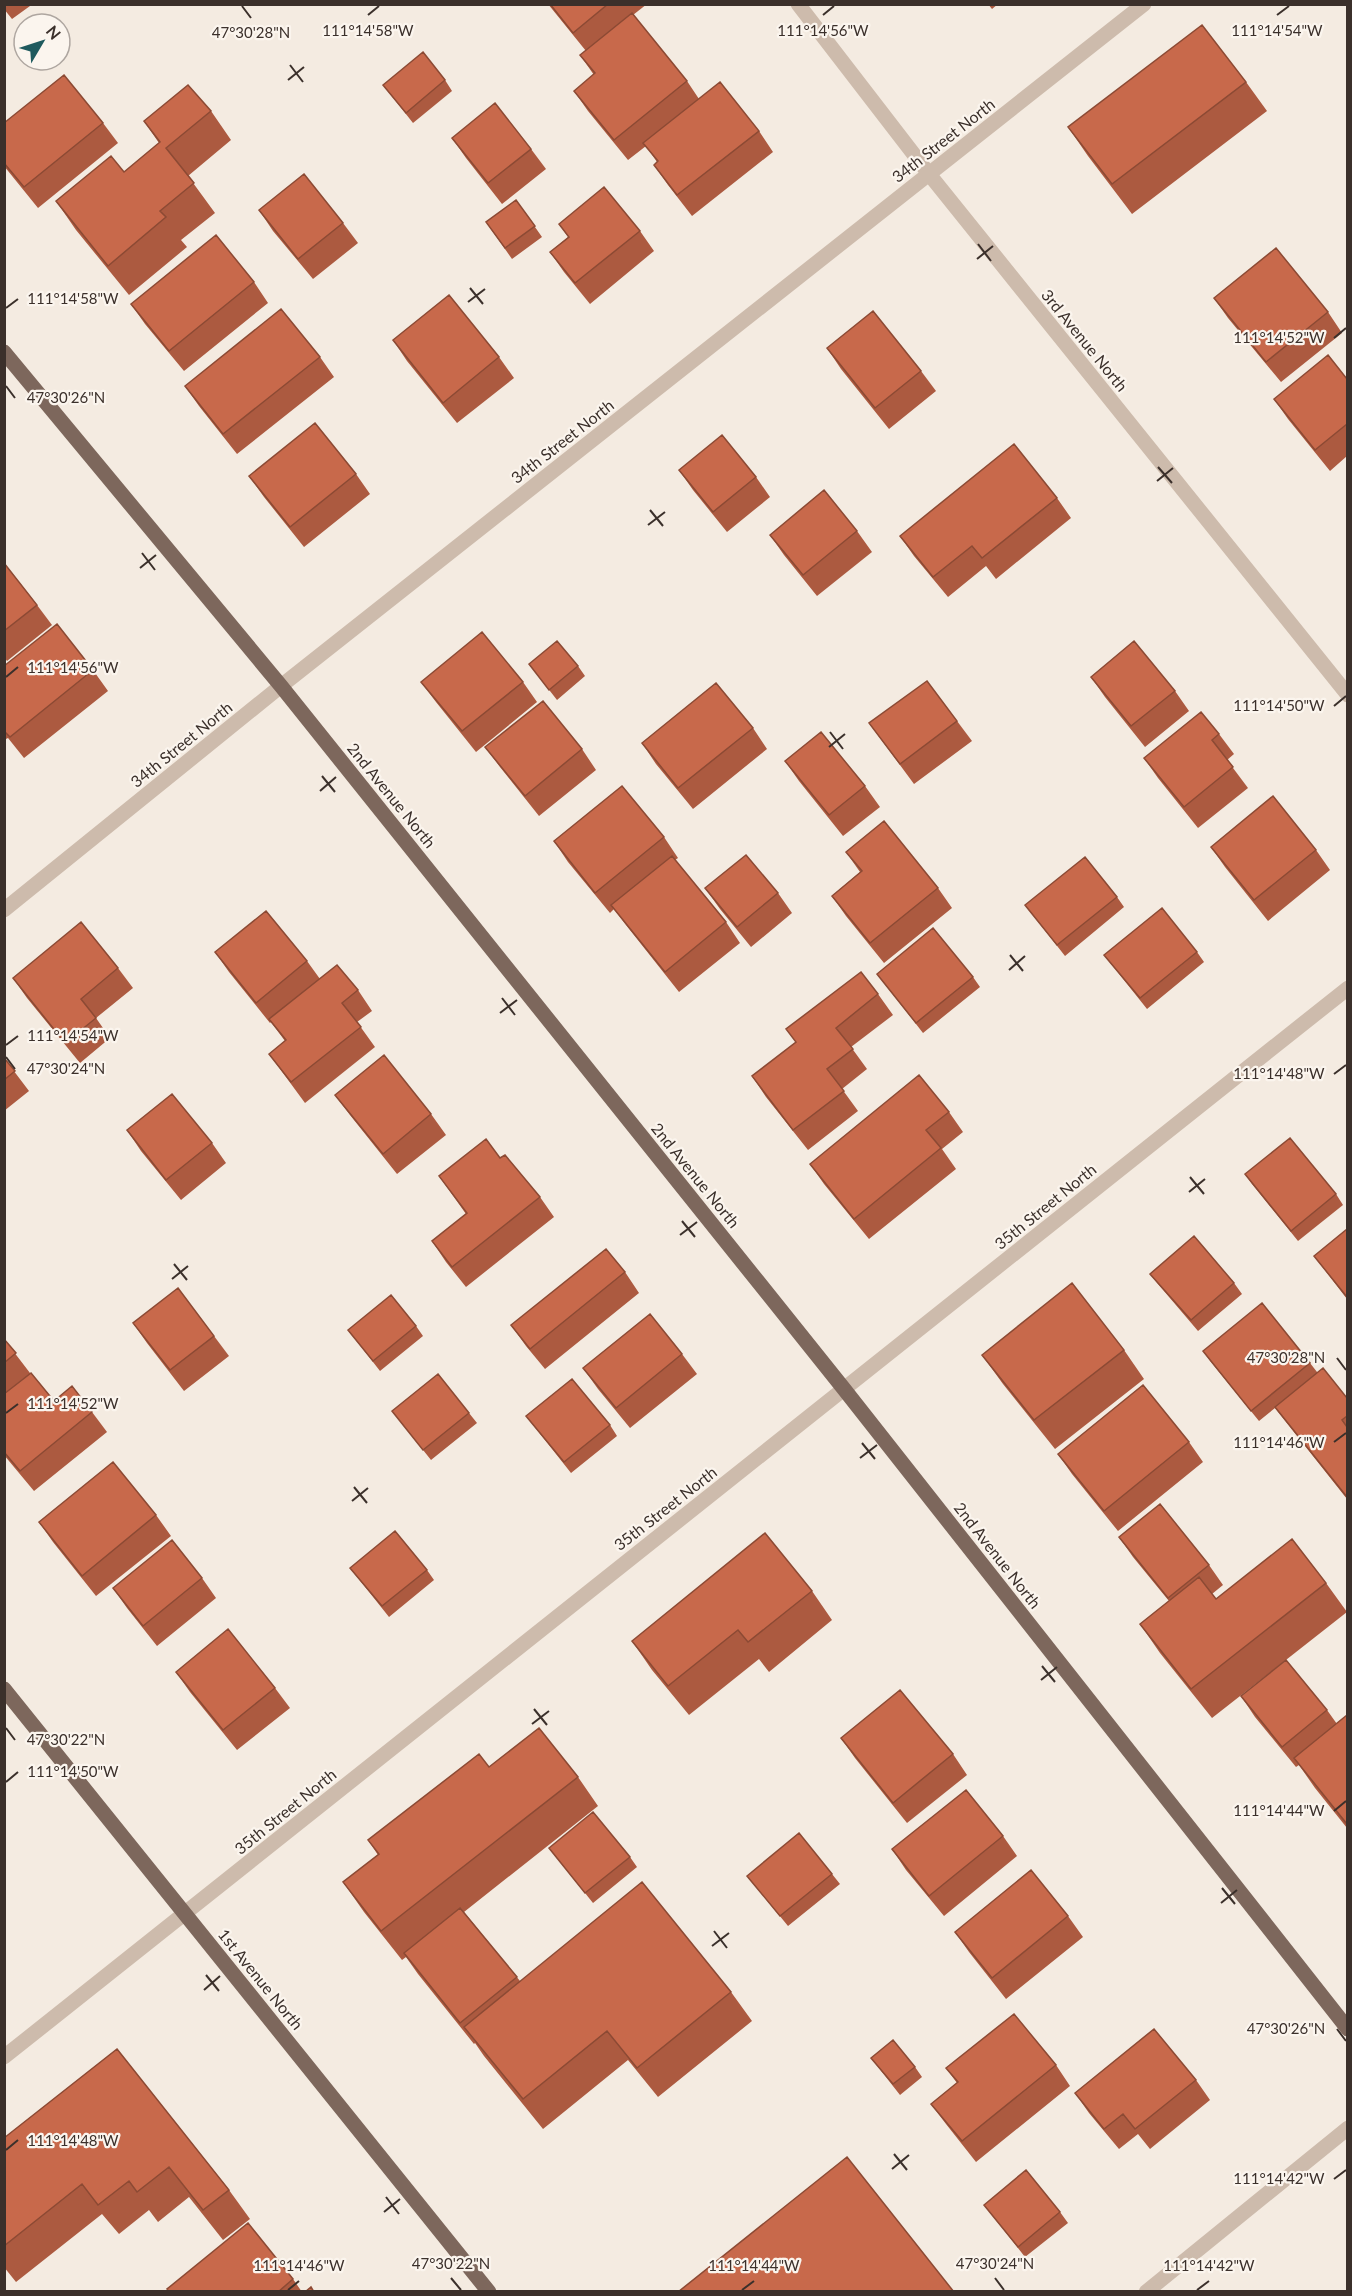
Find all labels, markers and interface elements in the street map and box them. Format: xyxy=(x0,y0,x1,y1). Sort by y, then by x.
north arrow xyxy=(12,12,72,72)
text: N xyxy=(43,21,65,43)
text: 111°14'58"W xyxy=(322,21,414,39)
text: 111°14'56"W xyxy=(777,21,869,39)
text: 111°14'54"W xyxy=(1231,21,1323,39)
text: 47°30'28"N xyxy=(212,23,290,41)
street label: 34th Street North xyxy=(888,94,998,186)
street label: 3rd Avenue North xyxy=(1038,285,1132,395)
text: 111°14'58"W xyxy=(27,289,119,307)
text: 111°14'52"W xyxy=(1233,328,1325,346)
text: 47°30'26"N xyxy=(27,388,105,406)
street label: 34th Street North xyxy=(507,395,617,487)
text: 111°14'56"W xyxy=(27,658,119,676)
text: 111°14'50"W xyxy=(1233,696,1325,714)
street label: 34th Street North xyxy=(126,697,236,791)
street label: 2nd Avenue North xyxy=(344,739,440,851)
text: 111°14'54"W xyxy=(27,1026,119,1044)
text: 47°30'24"N xyxy=(27,1059,105,1077)
text: 111°14'48"W xyxy=(1233,1064,1325,1082)
street label: 2nd Avenue North xyxy=(648,1119,744,1231)
street label: 35th Street North xyxy=(990,1159,1100,1253)
text: 47°30'28"N xyxy=(1247,1348,1325,1366)
text: 111°14'52"W xyxy=(27,1394,119,1412)
text: 111°14'46"W xyxy=(1233,1433,1325,1451)
street label: 35th Street North xyxy=(610,1462,720,1554)
street label: 2nd Avenue North xyxy=(951,1498,1045,1612)
text: 47°30'22"N xyxy=(27,1730,105,1748)
text: 111°14'50"W xyxy=(27,1762,119,1780)
street label: 35th Street North xyxy=(230,1764,340,1858)
text: 111°14'44"W xyxy=(1233,1801,1325,1819)
street label: 1st Avenue North xyxy=(215,1925,307,2033)
text: 47°30'26"N xyxy=(1247,2019,1325,2037)
text: 111°14'48"W xyxy=(27,2131,119,2149)
text: 111°14'42"W xyxy=(1233,2169,1325,2187)
text: 47°30'22"N xyxy=(412,2254,490,2272)
text: 47°30'24"N xyxy=(956,2254,1034,2272)
text: 111°14'46"W xyxy=(253,2256,345,2274)
text: 111°14'44"W xyxy=(708,2256,800,2274)
text: 111°14'42"W xyxy=(1163,2256,1255,2274)

